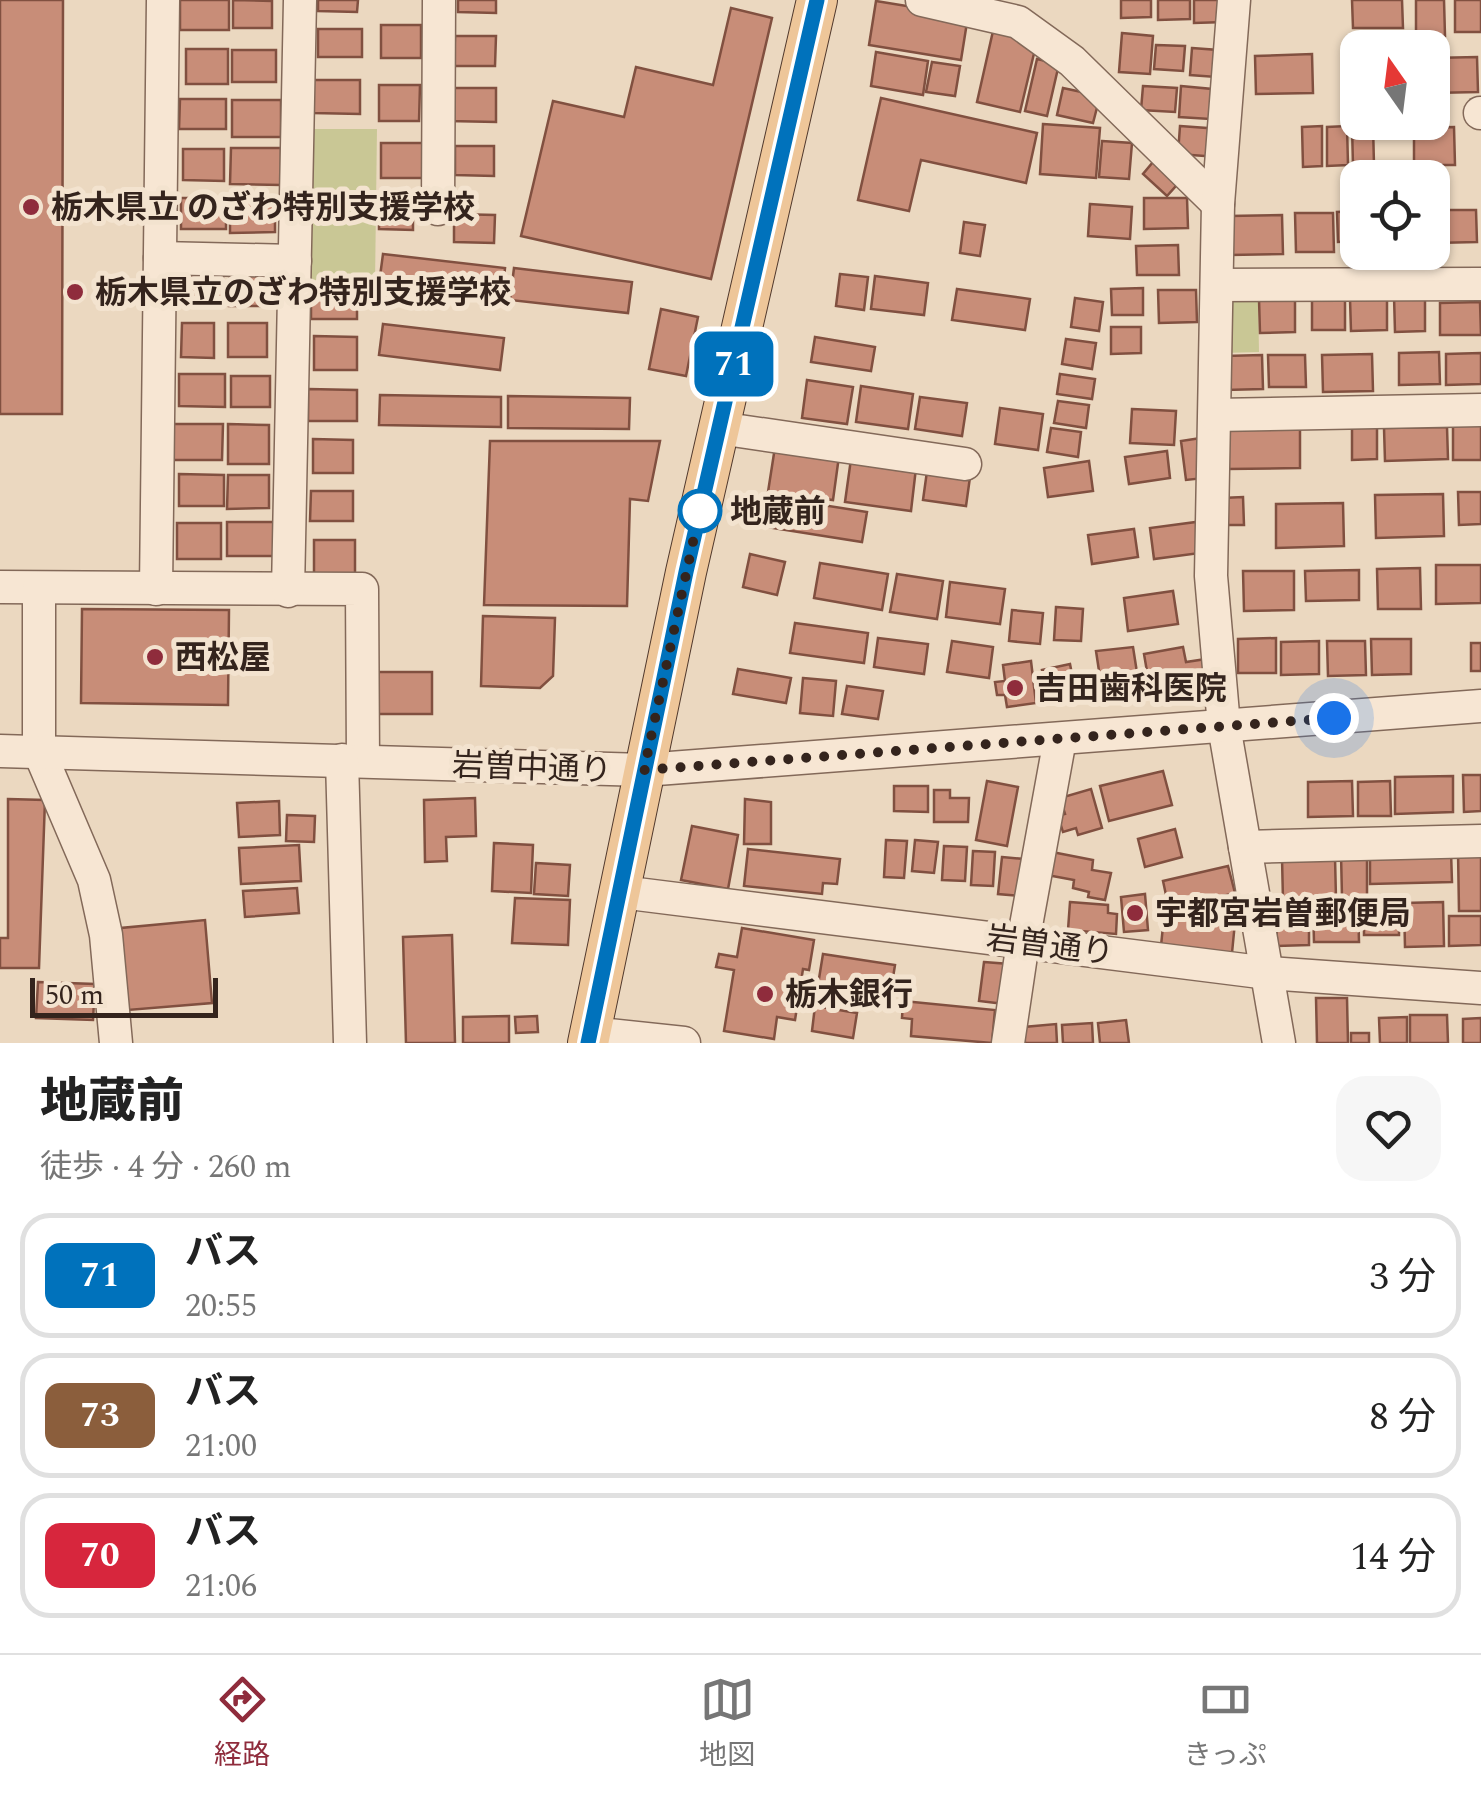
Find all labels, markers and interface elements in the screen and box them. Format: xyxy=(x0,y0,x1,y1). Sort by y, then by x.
north arrow xyxy=(1340,30,1450,140)
map controls xyxy=(1340,30,1450,270)
button: locate xyxy=(1340,160,1450,270)
place label: 栃木県立 のざわ特別支援学校 xyxy=(51,184,475,233)
marker: 栃木県立 のざわ特別支援学校 xyxy=(20,196,42,218)
place label: 栃木県立のざわ特別支援学校 xyxy=(95,269,511,318)
marker: 栃木県立のざわ特別支援学校 xyxy=(64,281,86,303)
line badge: 71 xyxy=(689,332,779,396)
text: 71 xyxy=(714,338,754,391)
place label: 地蔵前 xyxy=(730,488,826,537)
marker: 地蔵前 xyxy=(679,490,721,532)
place label: 西松屋 xyxy=(175,634,271,683)
marker: 西松屋 xyxy=(144,646,166,668)
place label: 吉田歯科医院 xyxy=(1035,665,1227,714)
marker: 吉田歯科医院 xyxy=(1004,677,1026,699)
your location xyxy=(1309,693,1359,743)
street label: 岩曽中通り xyxy=(451,741,613,796)
place label: 宇都宮岩曽郵便局 xyxy=(1155,890,1411,939)
marker: 宇都宮岩曽郵便局 xyxy=(1124,902,1146,924)
street label: 岩曽通り xyxy=(983,914,1116,979)
place label: 栃木銀行 xyxy=(785,971,913,1020)
scale bar xyxy=(30,973,218,1018)
text: 50 m xyxy=(45,974,104,1017)
marker: 栃木銀行 xyxy=(754,983,776,1005)
text: 地蔵前 xyxy=(40,1066,184,1139)
button: heart xyxy=(1336,1076,1441,1181)
text: 徒歩 · 4 分 · 260 m xyxy=(40,1143,292,1192)
text: バス xyxy=(185,1224,261,1282)
text: 71 xyxy=(80,1249,120,1302)
text: 3 分 xyxy=(1369,1249,1436,1307)
text: 20:55 xyxy=(185,1282,257,1331)
text: バス xyxy=(185,1364,261,1422)
text: 73 xyxy=(80,1389,120,1442)
text: 8 分 xyxy=(1369,1389,1436,1447)
text: 21:00 xyxy=(185,1422,257,1471)
text: バス xyxy=(185,1504,261,1562)
text: 70 xyxy=(80,1529,120,1582)
text: 14 分 xyxy=(1350,1529,1436,1587)
text: 21:06 xyxy=(185,1562,257,1611)
tab: 経路 xyxy=(214,1672,270,1777)
tab: 地図 xyxy=(699,1672,755,1777)
tab: きっぷ xyxy=(1184,1672,1267,1777)

